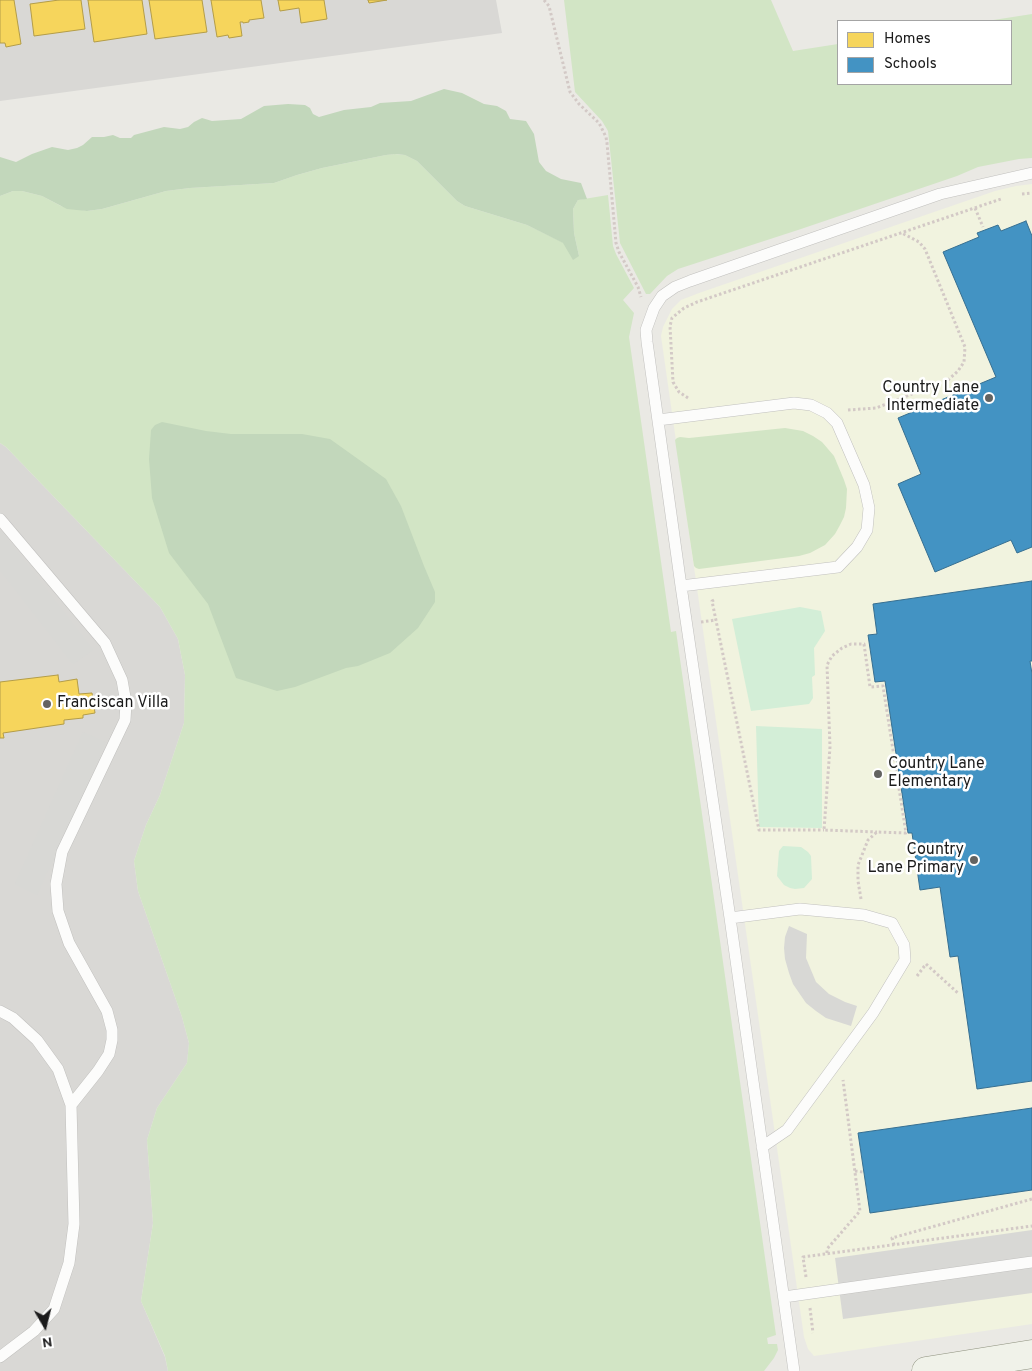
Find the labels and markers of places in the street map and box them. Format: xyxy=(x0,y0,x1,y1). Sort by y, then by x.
place label: Country Lane Intermediate xyxy=(882,379,979,417)
marker: Country Lane Intermediate xyxy=(983,392,995,404)
place label: Franciscan Villa xyxy=(57,694,169,714)
marker: Franciscan Villa xyxy=(41,698,53,710)
place label: Country Lane Elementary xyxy=(888,755,985,793)
marker: Country Lane Elementary xyxy=(872,768,884,780)
place label: Country Lane Primary xyxy=(867,841,964,879)
marker: Country Lane Primary xyxy=(968,854,980,866)

